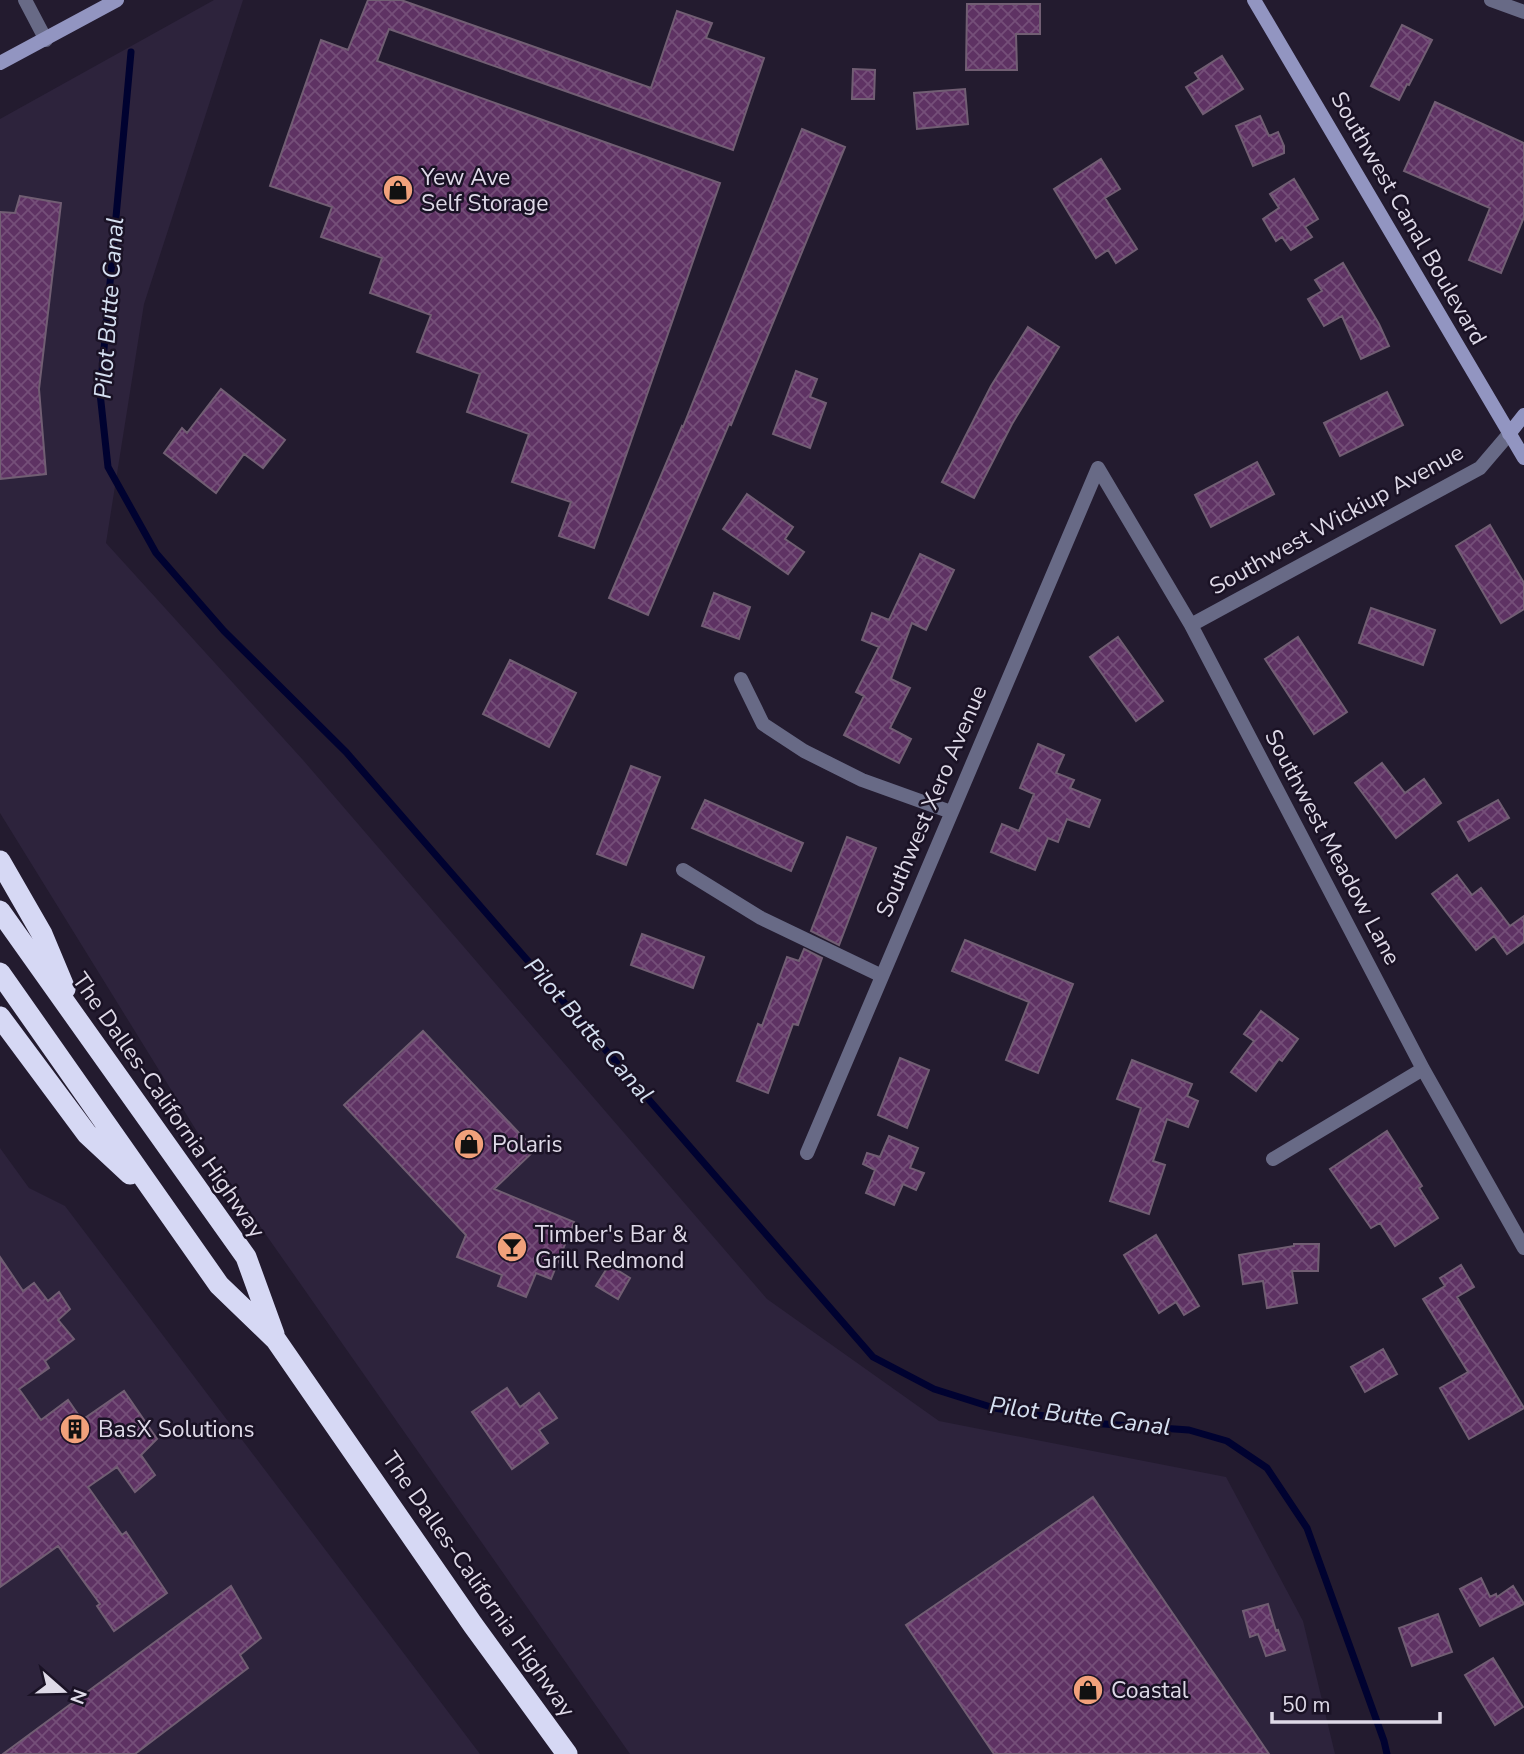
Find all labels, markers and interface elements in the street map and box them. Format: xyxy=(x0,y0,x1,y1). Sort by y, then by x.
street label: Southwest Canal Boulevard xyxy=(1323,86,1494,351)
place label: Yew Ave Self Storage xyxy=(420,162,548,219)
shop icon: Yew Ave Self Storage xyxy=(381,173,415,207)
water label: Pilot Butte Canal xyxy=(87,216,131,400)
street label: Southwest Wickiup Avenue xyxy=(1204,437,1469,602)
street label: Southwest Xero Avenue xyxy=(868,680,994,922)
street label: Southwest Meadow Lane xyxy=(1257,724,1408,970)
water label: Pilot Butte Canal xyxy=(517,951,661,1109)
street label: The Dalles-California Highway xyxy=(65,966,272,1244)
shop icon: Polaris xyxy=(452,1127,486,1161)
place label: Polaris xyxy=(492,1129,562,1160)
place label: Timber's Bar & Grill Redmond xyxy=(535,1219,688,1276)
bar icon: Timber's Bar & Grill Redmond xyxy=(495,1230,529,1264)
water label: Pilot Butte Canal xyxy=(987,1389,1173,1443)
building icon: BasX Solutions xyxy=(58,1412,92,1446)
place label: BasX Solutions xyxy=(98,1414,255,1445)
street label: The Dalles-California Highway xyxy=(375,1445,582,1723)
north arrow xyxy=(28,1656,98,1726)
shop icon: Coastal xyxy=(1071,1673,1105,1707)
place label: Coastal xyxy=(1111,1675,1189,1706)
scale bar xyxy=(1272,1680,1440,1724)
text: N xyxy=(63,1685,93,1708)
text: 50 m xyxy=(1282,1691,1331,1719)

